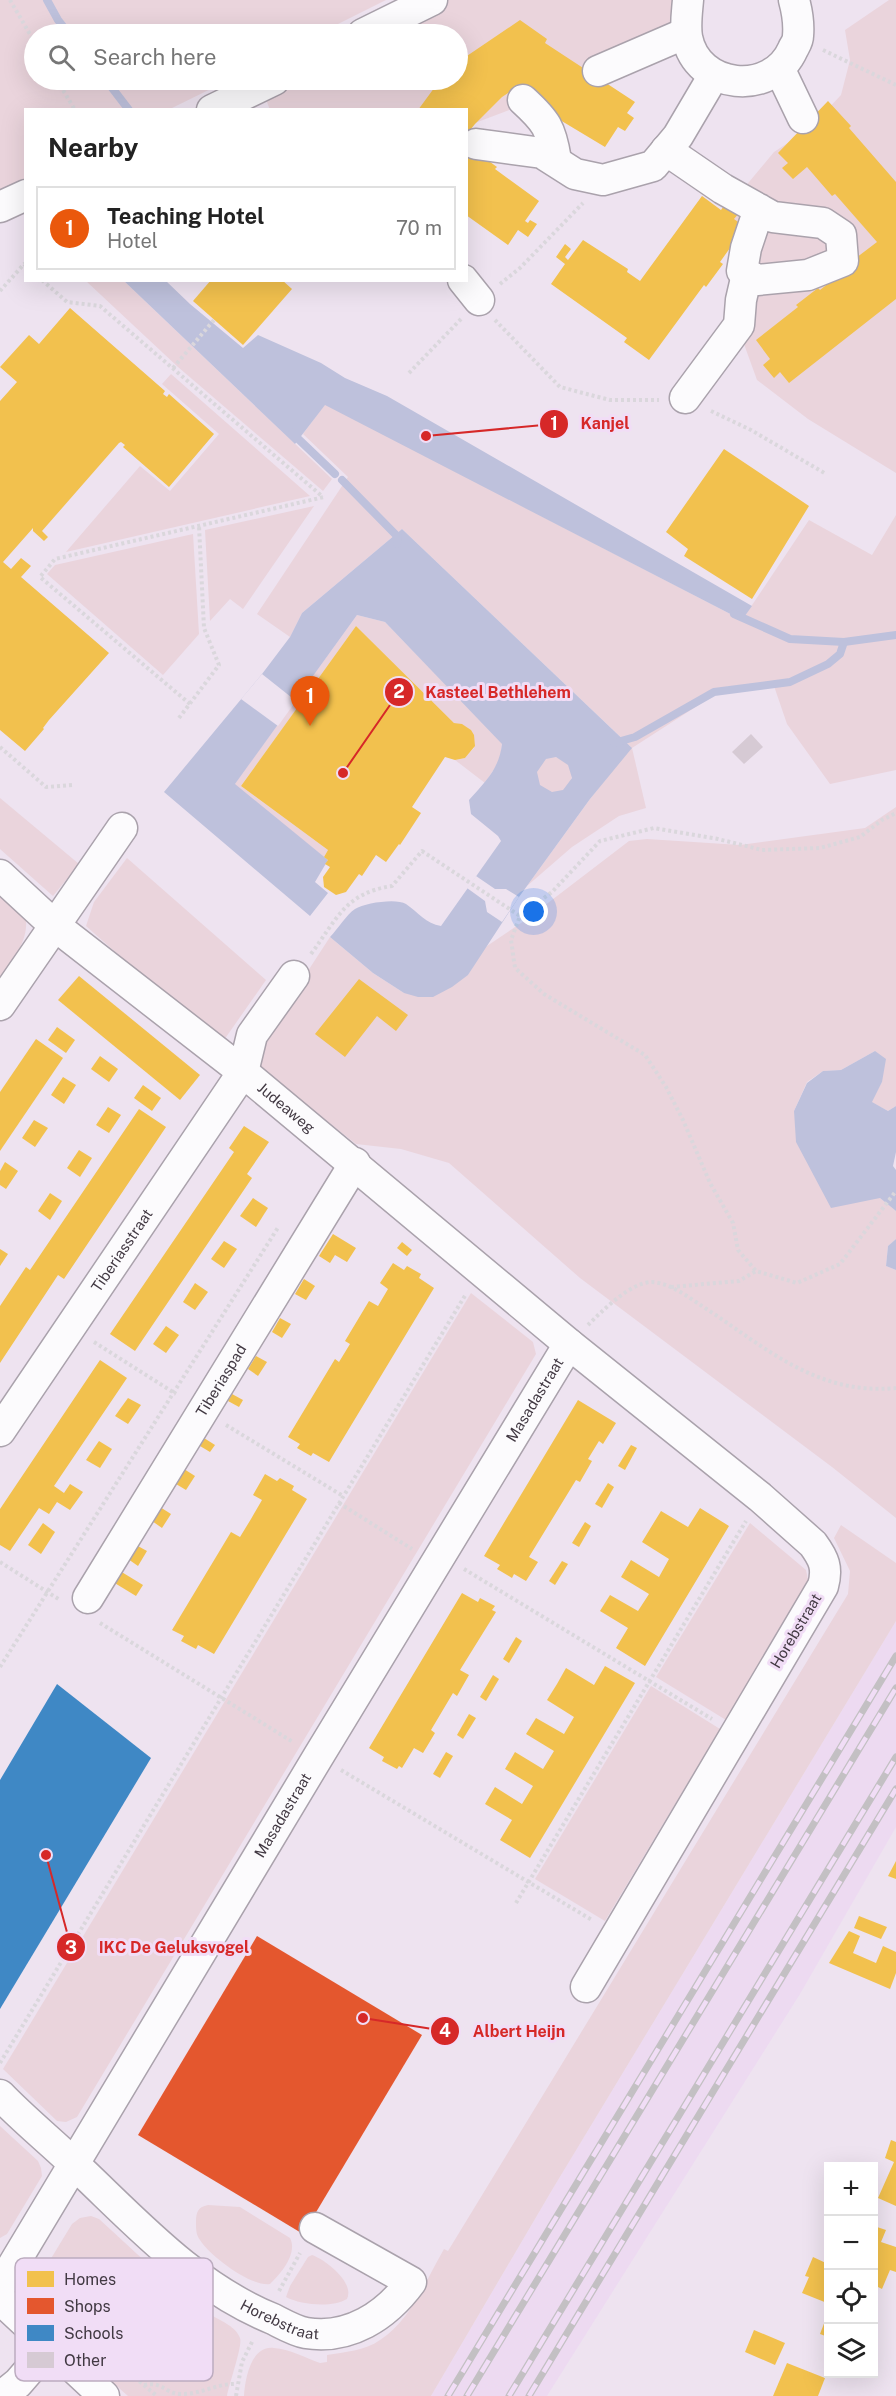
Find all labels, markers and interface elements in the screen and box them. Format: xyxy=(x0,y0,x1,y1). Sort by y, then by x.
search box xyxy=(24,24,468,90)
icon: search xyxy=(45,41,78,74)
text: Search here xyxy=(93,44,217,70)
text: Nearby xyxy=(48,132,138,163)
text: Teaching Hotel xyxy=(107,203,264,229)
text: 1 xyxy=(65,216,74,240)
text: 70 m xyxy=(396,216,442,240)
text: Hotel xyxy=(107,229,158,253)
callout: Kanjel xyxy=(539,407,642,441)
text: 1 xyxy=(550,413,558,434)
text: Kanjel xyxy=(581,414,629,433)
callout: Kasteel Bethlehem xyxy=(384,675,583,709)
pin: 1 xyxy=(290,676,330,726)
text: 2 xyxy=(393,681,405,702)
text: Kasteel Bethlehem xyxy=(425,683,571,702)
your location xyxy=(519,897,548,926)
street label: Judeaweg xyxy=(254,1079,318,1136)
street label: Tiberiasstraat xyxy=(88,1205,156,1295)
street label: Tiberiaspad xyxy=(192,1341,250,1420)
street label: Masadastraat xyxy=(503,1354,567,1445)
street label: Horebstraat xyxy=(767,1590,825,1671)
street label: Masadastraat xyxy=(251,1770,314,1860)
callout: IKC De Geluksvogel xyxy=(56,1930,261,1964)
text: 3 xyxy=(65,1937,77,1958)
text: IKC De Geluksvogel xyxy=(99,1938,249,1957)
callout: Albert Heijn xyxy=(430,2014,577,2048)
text: 4 xyxy=(439,2020,451,2041)
text: Albert Heijn xyxy=(473,2022,565,2041)
map controls xyxy=(824,2162,878,2378)
button: + xyxy=(824,2162,878,2216)
button: − xyxy=(824,2216,878,2270)
legend xyxy=(15,2258,213,2381)
text: Homes xyxy=(64,2270,116,2289)
button: locate xyxy=(824,2270,878,2324)
street label: Horebstraat xyxy=(238,2296,320,2342)
text: Shops xyxy=(64,2297,111,2316)
text: Schools xyxy=(64,2324,123,2343)
button: layers xyxy=(824,2324,878,2378)
text: Other xyxy=(64,2351,106,2370)

